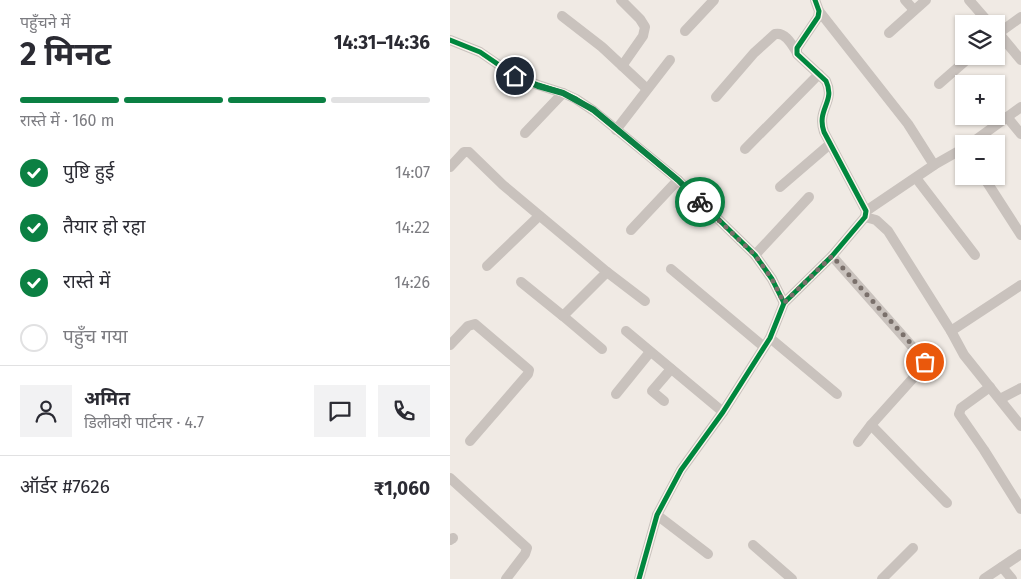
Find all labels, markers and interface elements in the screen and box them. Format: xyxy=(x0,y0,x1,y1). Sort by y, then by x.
text: पहुँचने में xyxy=(20,13,70,32)
map controls xyxy=(955,15,1005,185)
button: layers xyxy=(955,15,1005,65)
text: 14:31–14:36 xyxy=(334,31,430,54)
text: 2 मिनट xyxy=(20,35,111,73)
pin xyxy=(494,55,536,97)
icon: home xyxy=(501,62,529,90)
button: + xyxy=(955,75,1005,125)
text: रास्ते में · 160 m xyxy=(20,111,115,130)
button: − xyxy=(955,135,1005,185)
icon: check xyxy=(20,159,48,187)
text: पुष्टि हुई xyxy=(63,160,114,183)
text: 14:07 xyxy=(395,163,430,182)
courier xyxy=(675,177,725,227)
icon: bike xyxy=(686,188,714,216)
icon: check xyxy=(20,214,48,242)
text: तैयार हो रहा xyxy=(63,215,145,238)
text: 14:22 xyxy=(395,218,430,237)
icon: check xyxy=(20,269,48,297)
text: रास्ते में xyxy=(63,270,110,293)
text: 14:26 xyxy=(394,273,430,292)
text: पहुँच गया xyxy=(63,325,128,348)
pin xyxy=(904,341,946,383)
icon: bag xyxy=(911,348,939,376)
button: person xyxy=(20,385,72,437)
button: chat xyxy=(314,385,366,437)
button: phone xyxy=(378,385,430,437)
text: अमित xyxy=(84,387,130,410)
text: डिलीवरी पार्टनर · 4.7 xyxy=(84,413,204,432)
text: ऑर्डर #7626 xyxy=(20,475,110,498)
text: ₹1,060 xyxy=(374,477,430,500)

